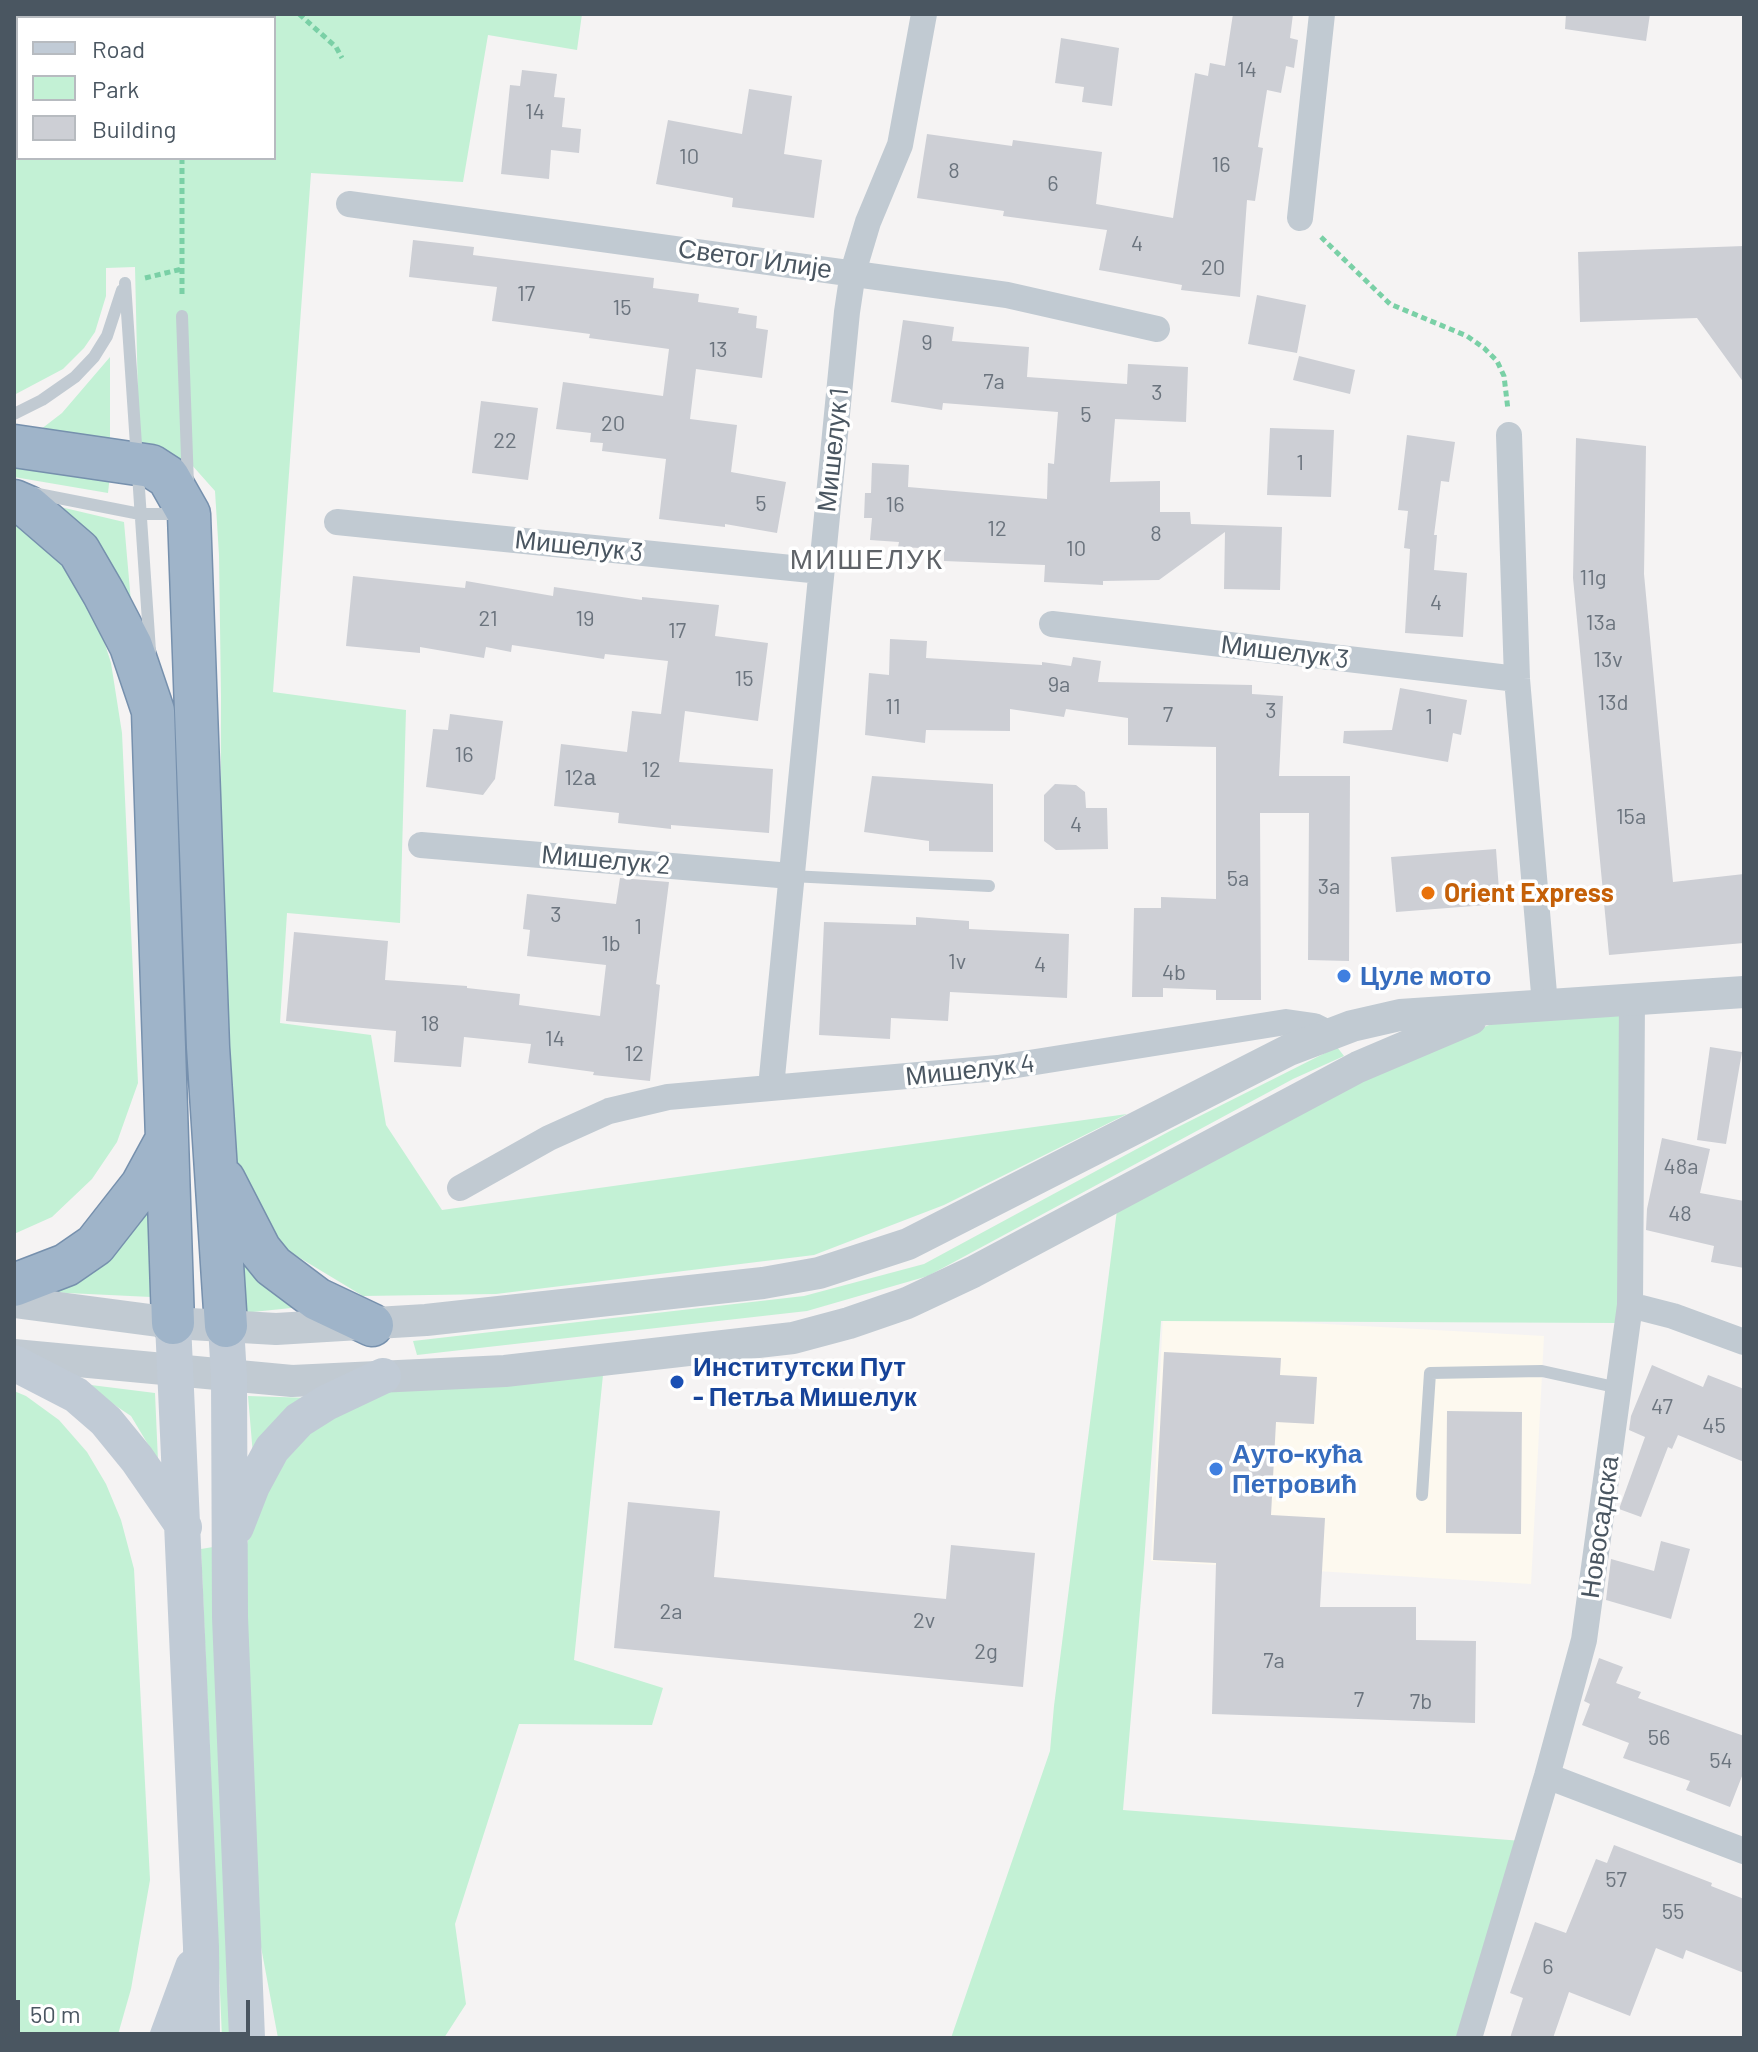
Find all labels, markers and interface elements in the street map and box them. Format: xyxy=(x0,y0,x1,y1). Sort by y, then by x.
legend xyxy=(16,16,276,160)
text: Road xyxy=(92,34,145,63)
house number: 14 xyxy=(1237,57,1257,83)
text: Park xyxy=(92,74,139,103)
house number: 14 xyxy=(525,99,545,125)
text: Building xyxy=(92,114,176,143)
house number: 10 xyxy=(679,144,699,170)
house number: 16 xyxy=(1211,152,1231,178)
house number: 8 xyxy=(948,158,960,184)
house number: 6 xyxy=(1047,171,1059,197)
house number: 4 xyxy=(1131,231,1143,257)
street label: Светог Илије xyxy=(676,233,834,285)
house number: 20 xyxy=(1201,255,1225,281)
house number: 17 xyxy=(517,281,535,307)
house number: 15 xyxy=(612,295,632,321)
house number: 9 xyxy=(921,330,933,356)
house number: 13 xyxy=(708,337,728,363)
house number: 7a xyxy=(983,369,1005,395)
house number: 3 xyxy=(1151,380,1163,406)
street label: Мишелук 1 xyxy=(811,386,855,514)
house number: 5 xyxy=(1080,402,1092,428)
house number: 20 xyxy=(601,411,625,437)
house number: 22 xyxy=(493,428,517,454)
house number: 1 xyxy=(1296,450,1304,476)
house number: 5 xyxy=(755,491,767,517)
house number: 16 xyxy=(885,492,905,518)
house number: 12 xyxy=(987,516,1007,542)
house number: 8 xyxy=(1150,521,1162,547)
street label: Мишелук 3 xyxy=(513,524,645,568)
house number: 10 xyxy=(1066,536,1086,562)
district label: МИШЕЛУК xyxy=(790,543,944,577)
house number: 11g xyxy=(1579,565,1607,591)
house number: 4 xyxy=(1430,590,1442,616)
house number: 21 xyxy=(478,606,498,632)
house number: 19 xyxy=(575,606,595,632)
house number: 13a xyxy=(1586,610,1616,636)
house number: 17 xyxy=(668,618,686,644)
street label: Мишелук 3 xyxy=(1219,629,1351,675)
house number: 13v xyxy=(1593,647,1623,673)
house number: 15 xyxy=(734,666,754,692)
house number: 9a xyxy=(1048,672,1070,698)
house number: 13d xyxy=(1597,690,1629,716)
house number: 11 xyxy=(885,694,901,720)
house number: 3 xyxy=(1265,698,1277,724)
house number: 7 xyxy=(1163,702,1173,728)
house number: 1 xyxy=(1425,704,1433,730)
house number: 16 xyxy=(454,742,474,768)
house number: 12 xyxy=(641,757,661,783)
house number: 12а xyxy=(564,765,596,791)
house number: 15a xyxy=(1616,804,1646,830)
house number: 4 xyxy=(1070,812,1082,838)
street label: Мишелук 2 xyxy=(540,839,672,881)
house number: 5a xyxy=(1227,866,1249,892)
house number: 3a xyxy=(1318,874,1340,900)
place label: Orient Express xyxy=(1444,877,1614,909)
marker: Orient Express xyxy=(1419,884,1437,902)
house number: 3 xyxy=(550,902,562,928)
house number: 1 xyxy=(634,914,642,940)
house number: 1b xyxy=(601,931,621,957)
house number: 1v xyxy=(948,949,966,975)
house number: 4 xyxy=(1034,952,1046,978)
house number: 4b xyxy=(1162,960,1186,986)
place label: Цуле мото xyxy=(1360,960,1491,992)
marker: Цуле мото xyxy=(1335,967,1353,985)
house number: 18 xyxy=(420,1011,440,1037)
house number: 14 xyxy=(545,1026,565,1052)
house number: 12 xyxy=(624,1041,644,1067)
street label: Мишелук 4 xyxy=(904,1048,1036,1092)
house number: 48a xyxy=(1664,1154,1698,1180)
house number: 48 xyxy=(1668,1201,1692,1227)
place label: Институтски Пут - Петља Мишелук xyxy=(693,1351,917,1412)
marker: Институтски Пут - Петља Мишелук xyxy=(668,1373,686,1391)
house number: 47 xyxy=(1651,1394,1673,1420)
house number: 45 xyxy=(1702,1413,1726,1439)
place label: Ауто-кућа Петровић xyxy=(1232,1438,1362,1500)
street label: Новосадска xyxy=(1575,1454,1625,1600)
marker: Ауто-кућа Петровић xyxy=(1207,1460,1225,1478)
house number: 2a xyxy=(659,1599,683,1625)
house number: 2v xyxy=(913,1608,935,1634)
house number: 2g xyxy=(974,1639,998,1665)
house number: 7a xyxy=(1263,1648,1285,1674)
house number: 7 xyxy=(1354,1687,1364,1713)
house number: 7b xyxy=(1410,1689,1432,1715)
house number: 56 xyxy=(1648,1725,1670,1751)
house number: 54 xyxy=(1709,1748,1733,1774)
house number: 57 xyxy=(1605,1867,1627,1893)
house number: 55 xyxy=(1662,1899,1684,1925)
house number: 6 xyxy=(1542,1954,1554,1980)
scale bar xyxy=(20,1984,254,2034)
text: 50 m xyxy=(30,1999,81,2028)

